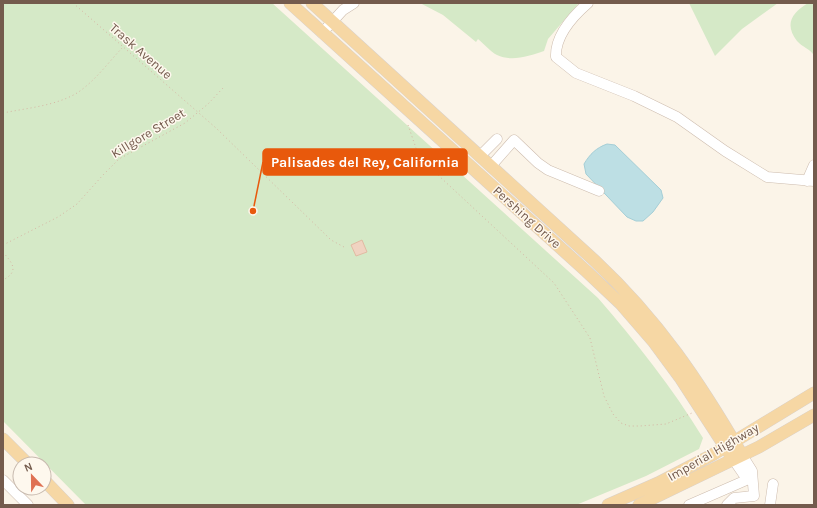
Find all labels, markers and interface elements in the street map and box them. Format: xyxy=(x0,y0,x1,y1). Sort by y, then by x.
street label: Trask Avenue xyxy=(107,20,175,82)
street label: Killgore Street xyxy=(108,105,188,161)
callout: Palisades del Rey, California xyxy=(263,149,467,175)
text: Palisades del Rey, California xyxy=(271,154,459,171)
street label: Pershing Drive xyxy=(490,183,564,251)
street label: Imperial Highway xyxy=(665,420,761,484)
north arrow xyxy=(12,456,52,496)
text: N xyxy=(22,460,35,475)

